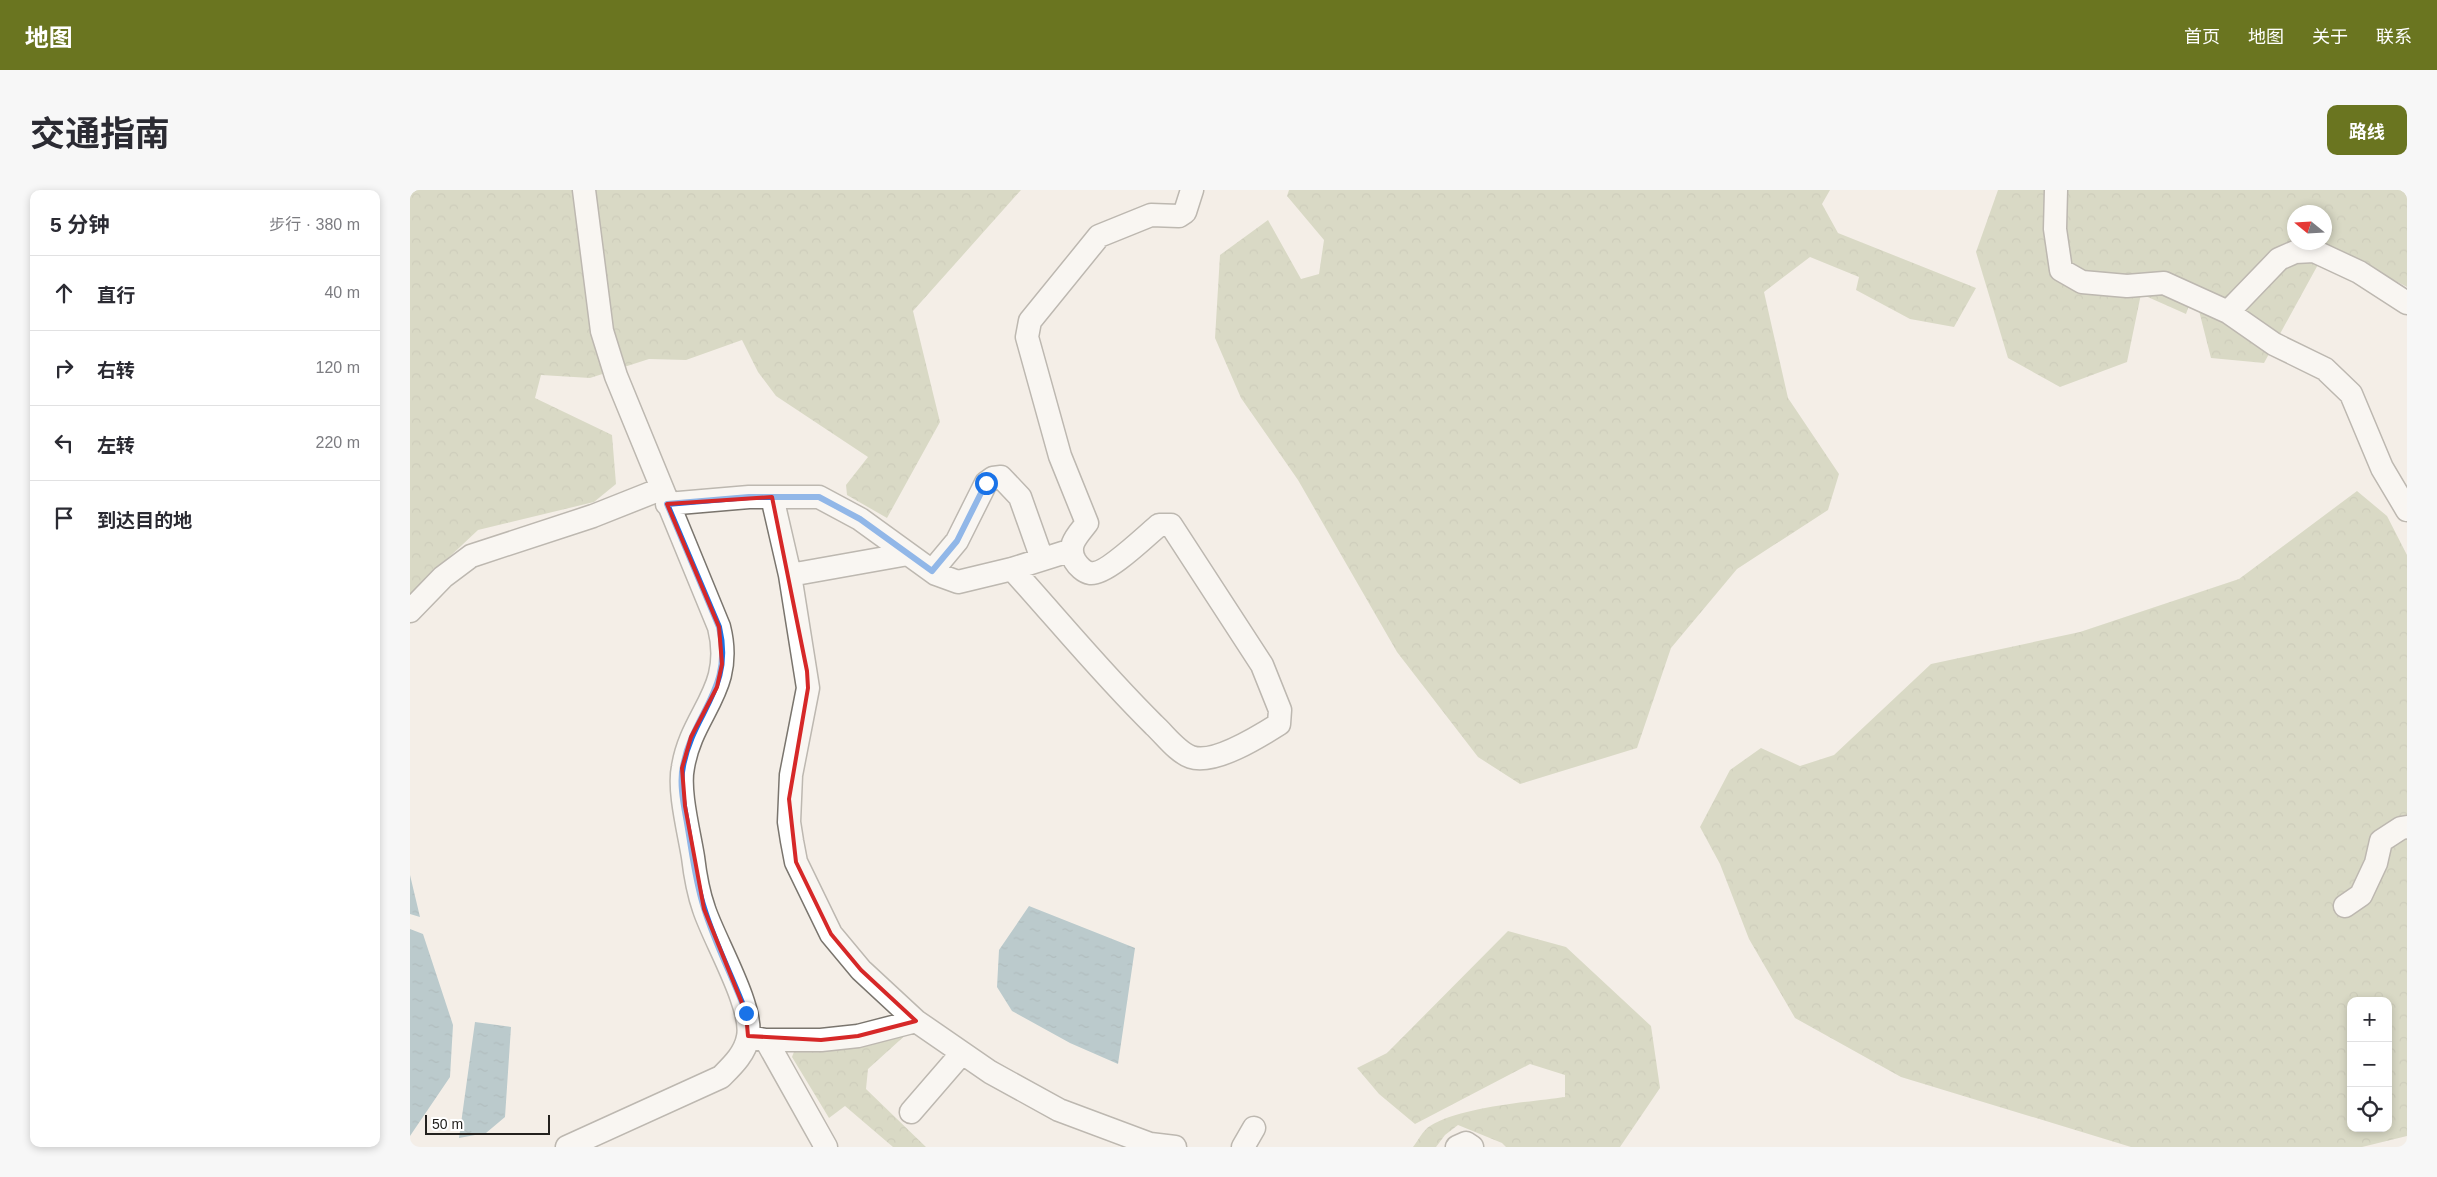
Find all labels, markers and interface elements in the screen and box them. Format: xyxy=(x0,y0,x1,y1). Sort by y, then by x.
text: 地图 xyxy=(25,24,73,51)
text: 首页 xyxy=(2184,27,2220,47)
text: 地图 xyxy=(2248,27,2284,47)
text: 关于 xyxy=(2312,27,2348,47)
text: 联系 xyxy=(2376,27,2412,47)
button: 路线 xyxy=(2327,105,2407,155)
text: 交通指南 xyxy=(30,114,170,153)
north arrow xyxy=(2287,205,2332,250)
text: 5 分钟 xyxy=(50,213,110,236)
text: 步行 · 380 m xyxy=(269,216,360,233)
icon: ahead xyxy=(50,279,78,307)
text: 40 m xyxy=(324,284,360,301)
text: 直行 xyxy=(97,285,135,306)
icon: right xyxy=(50,354,78,382)
text: 120 m xyxy=(316,359,360,376)
text: 右转 xyxy=(97,360,135,381)
icon: left xyxy=(50,429,78,457)
text: 220 m xyxy=(316,434,360,451)
text: 左转 xyxy=(97,435,135,456)
route start xyxy=(975,472,998,495)
icon: arrive xyxy=(50,504,78,532)
text: 到达目的地 xyxy=(97,510,192,531)
map controls xyxy=(2347,997,2392,1132)
button: + xyxy=(2347,997,2392,1042)
route end xyxy=(735,1002,758,1025)
button: − xyxy=(2347,1042,2392,1087)
button: locate xyxy=(2347,1087,2392,1132)
scale bar xyxy=(425,1112,550,1135)
text: 50 m xyxy=(432,1116,463,1132)

